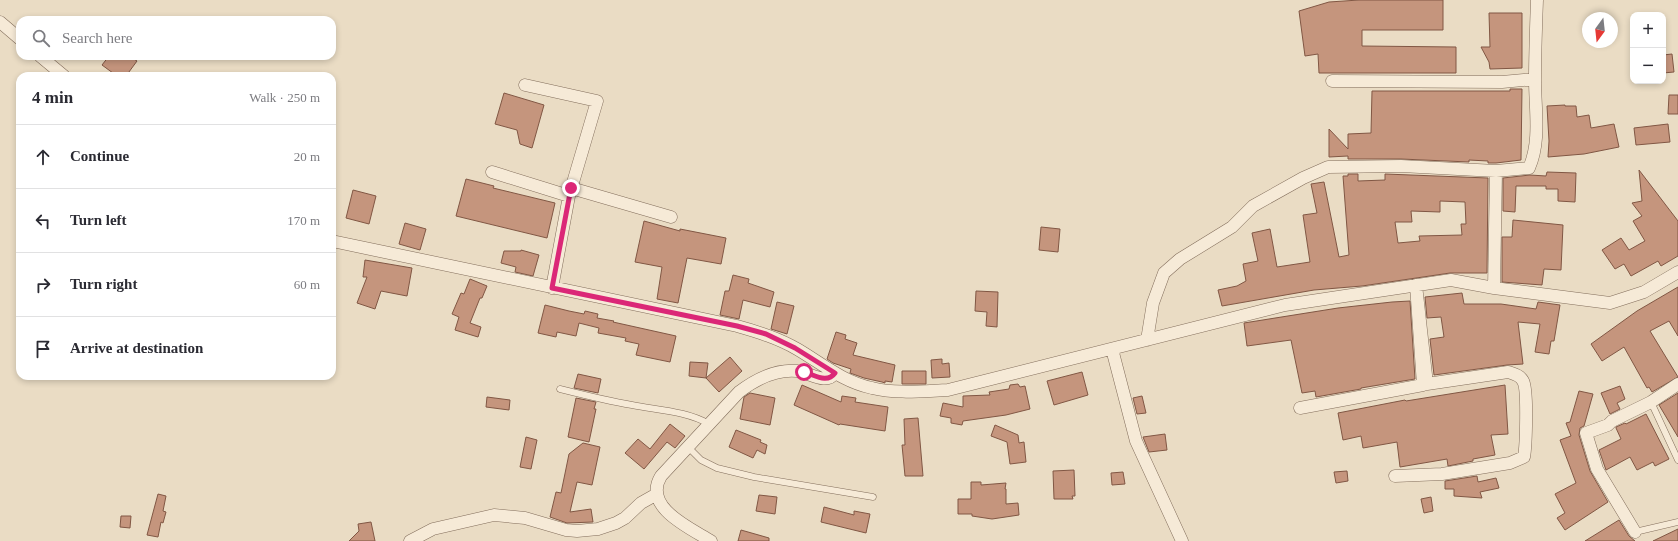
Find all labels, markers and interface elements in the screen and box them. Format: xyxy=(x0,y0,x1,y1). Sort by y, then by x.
north arrow xyxy=(1582,12,1618,48)
map controls xyxy=(1630,12,1666,84)
button: + xyxy=(1630,12,1666,48)
search box xyxy=(16,16,336,60)
icon: search xyxy=(30,27,52,49)
text: Search here xyxy=(62,30,132,46)
button: − xyxy=(1630,48,1666,84)
text: 4 min xyxy=(32,88,73,107)
text: Walk · 250 m xyxy=(249,90,320,105)
icon: ahead xyxy=(32,146,54,168)
text: Continue xyxy=(70,148,129,164)
text: 20 m xyxy=(294,149,320,164)
route end xyxy=(562,179,580,197)
icon: left xyxy=(32,210,54,232)
text: Turn left xyxy=(70,212,127,228)
text: 170 m xyxy=(287,213,320,228)
icon: right xyxy=(32,274,54,296)
text: Turn right xyxy=(70,276,137,292)
text: 60 m xyxy=(294,277,320,292)
icon: arrive xyxy=(32,338,54,360)
text: Arrive at destination xyxy=(70,340,203,356)
route start xyxy=(795,363,813,381)

